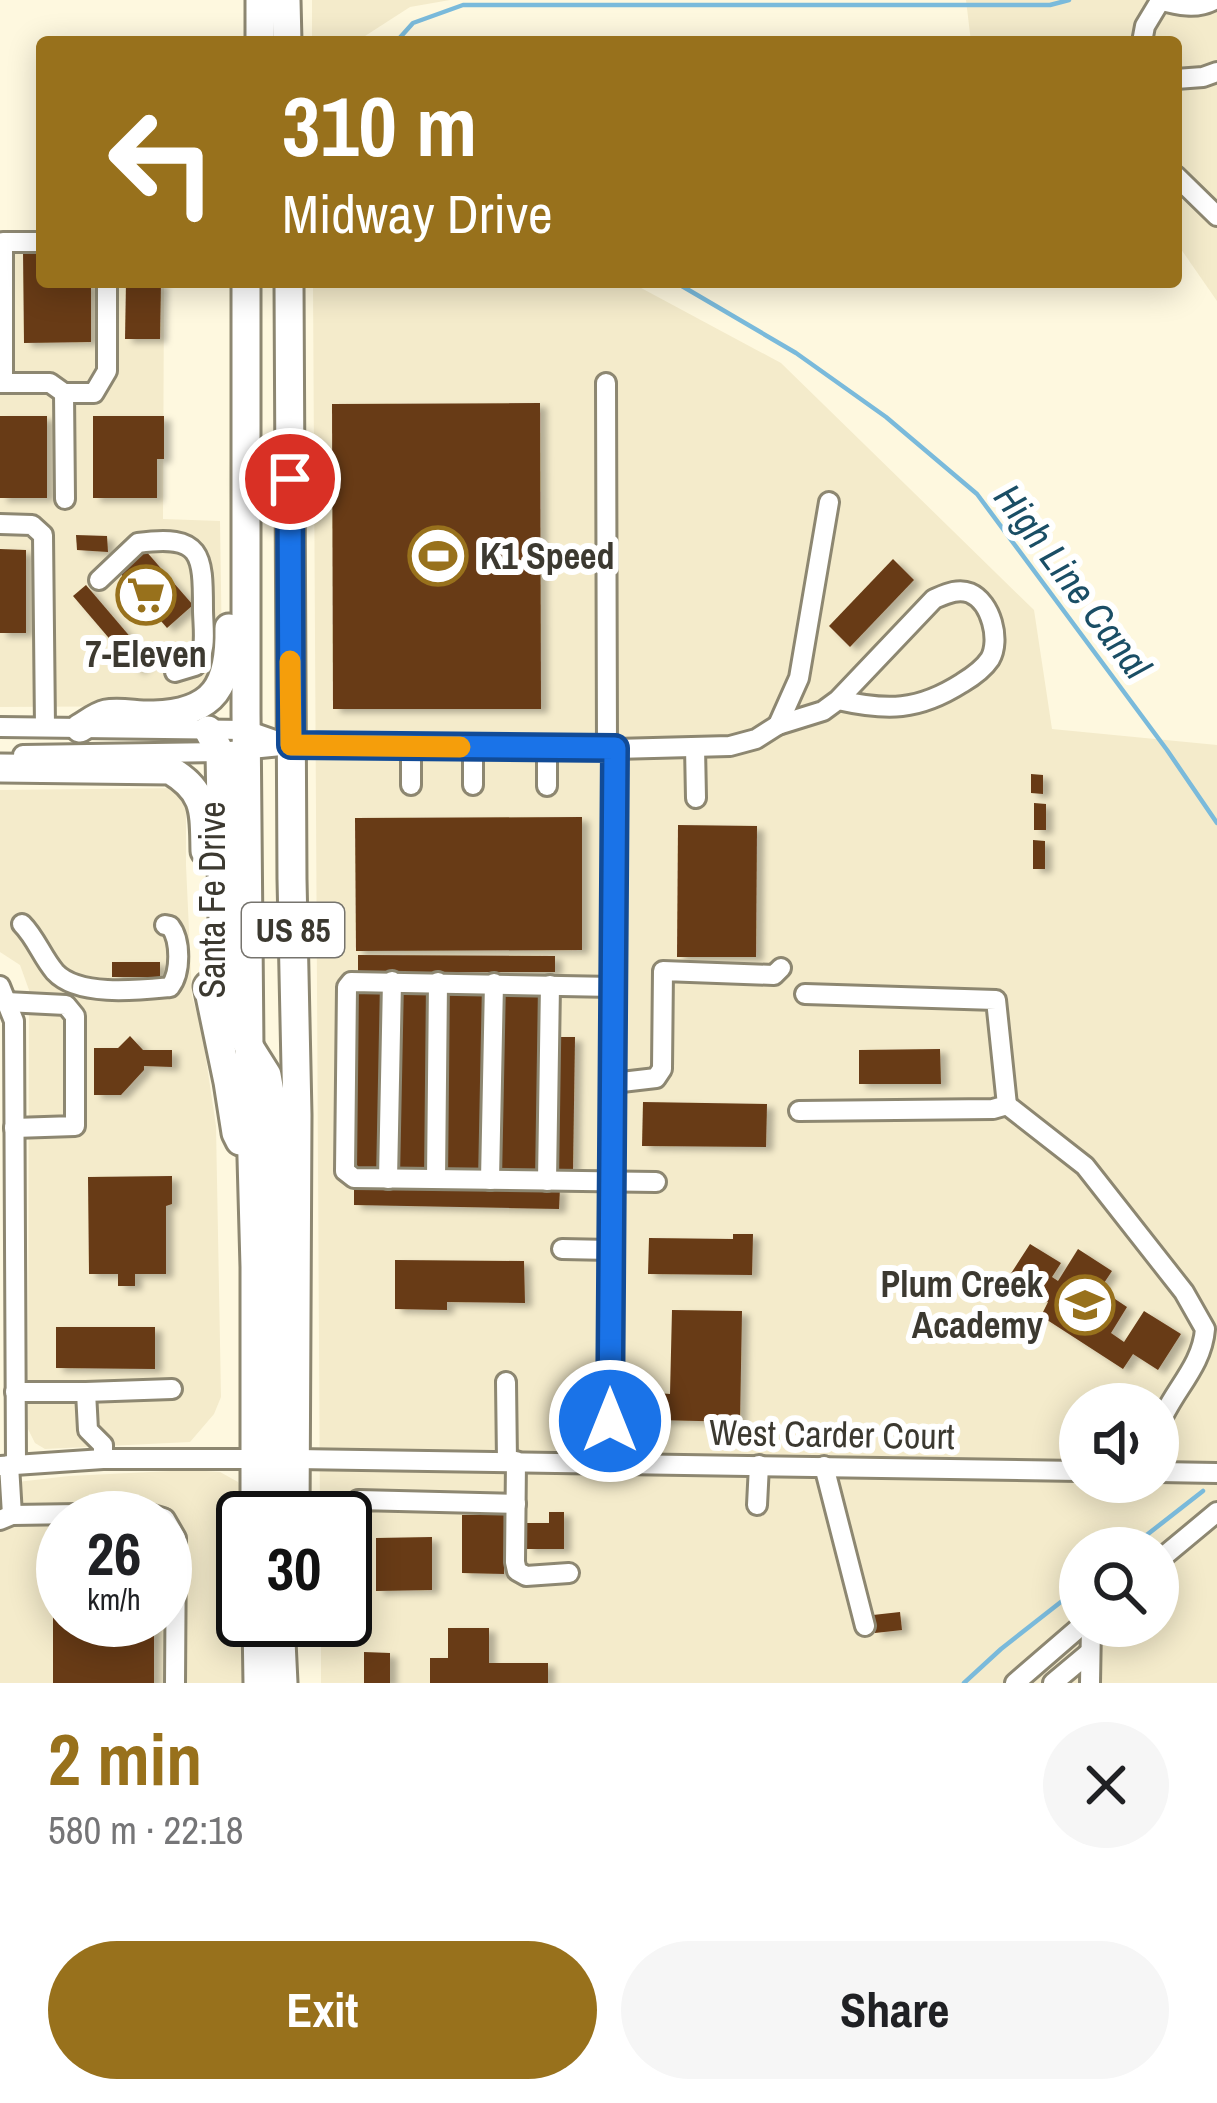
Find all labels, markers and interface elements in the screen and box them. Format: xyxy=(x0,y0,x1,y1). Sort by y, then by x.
text: 310 m xyxy=(282,69,477,182)
icon: left xyxy=(84,84,240,240)
text: Midway Drive xyxy=(282,177,553,250)
pin xyxy=(239,428,341,530)
icon: arrive xyxy=(257,446,323,512)
water label: High Line Canal xyxy=(983,473,1164,690)
sports icon: K1 Speed xyxy=(407,525,469,587)
place label: K1 Speed xyxy=(480,532,615,580)
supermarket icon: 7-Eleven xyxy=(115,564,177,626)
place label: 7-Eleven xyxy=(85,630,207,678)
street label: Santa Fe Drive xyxy=(188,801,236,999)
road number: US 85 xyxy=(242,903,344,957)
place label: Plum Creek Academy xyxy=(881,1260,1044,1349)
school or university icon: Plum Creek Academy xyxy=(1054,1274,1116,1336)
position arrow xyxy=(547,1358,673,1484)
map controls xyxy=(1059,1383,1179,1647)
button: sound xyxy=(1059,1383,1179,1503)
street label: West Carder Court xyxy=(709,1408,955,1460)
speed limit sign: 30 xyxy=(216,1491,372,1647)
text: 26 xyxy=(87,1513,141,1594)
button: search xyxy=(1059,1527,1179,1647)
text: km/h xyxy=(87,1579,141,1619)
text: 2 min xyxy=(48,1710,202,1807)
button: close xyxy=(1043,1722,1169,1848)
text: 580 m · 22:18 xyxy=(48,1804,244,1856)
button: Exit xyxy=(48,1941,597,2079)
button: Share xyxy=(621,1941,1169,2079)

